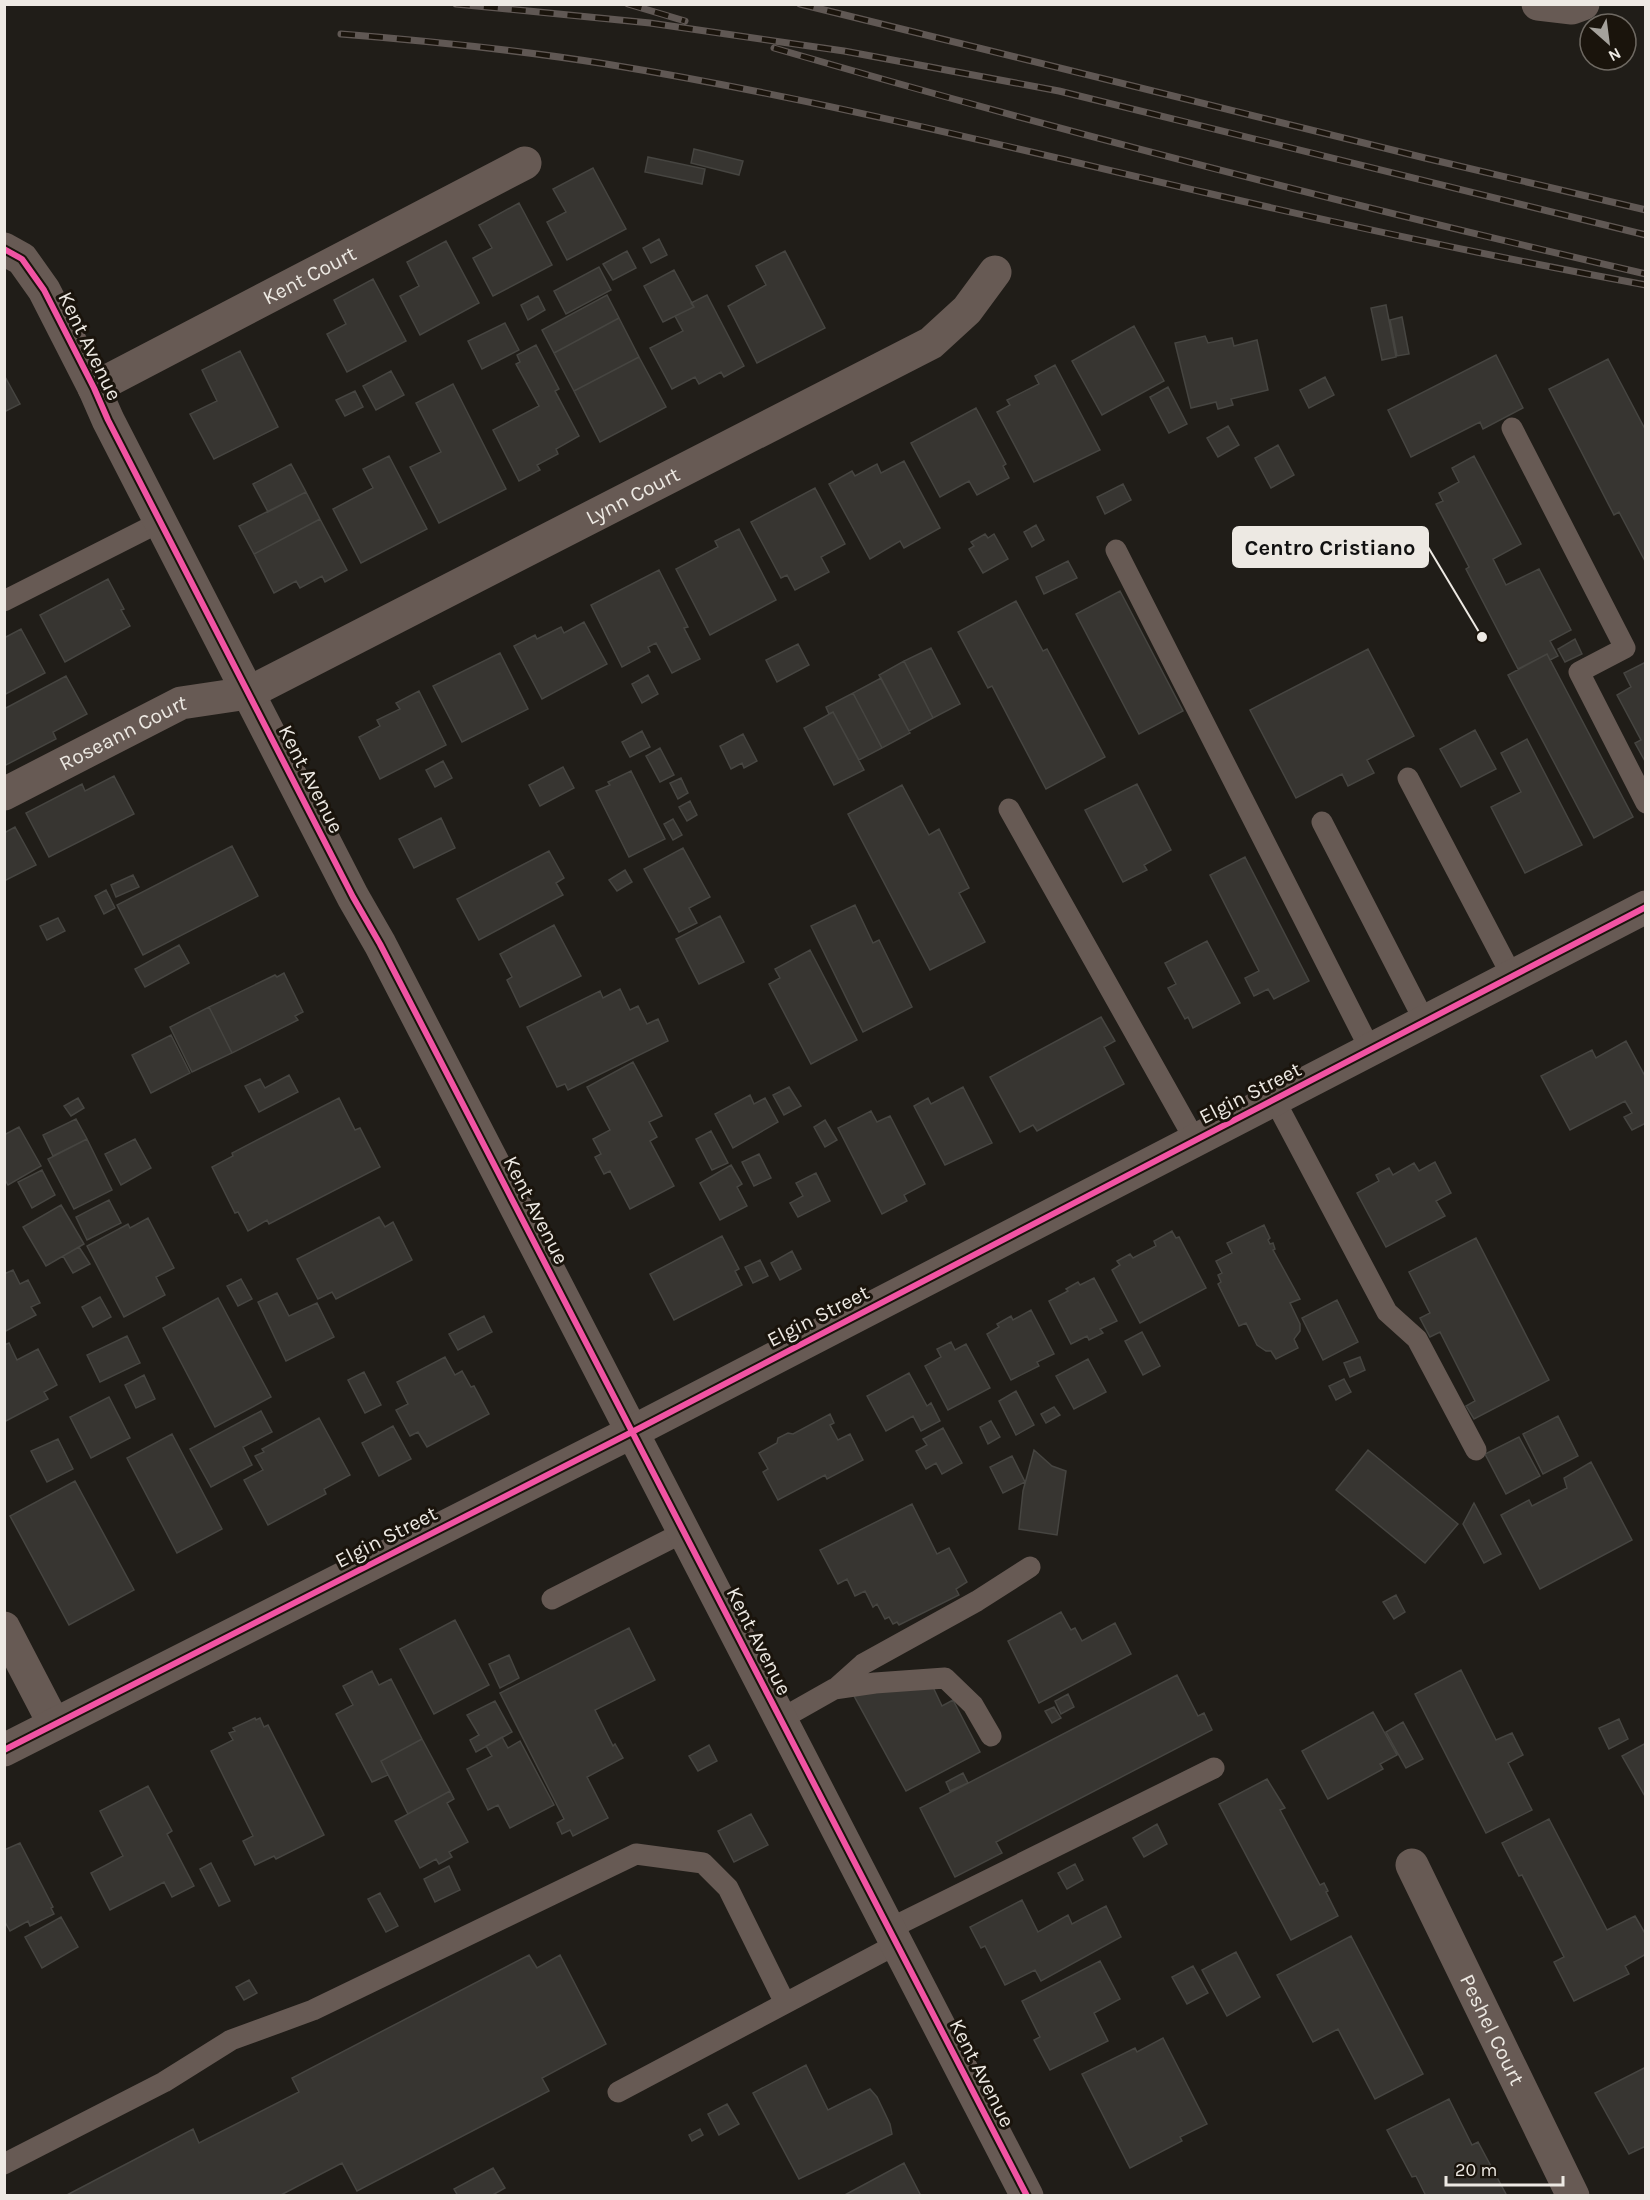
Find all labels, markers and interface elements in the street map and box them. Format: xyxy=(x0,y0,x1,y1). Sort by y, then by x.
north arrow xyxy=(1578,12,1638,72)
text: N xyxy=(1605,44,1624,66)
street label: Kent Court xyxy=(259,241,360,310)
street label: Kent Avenue xyxy=(53,288,127,404)
street label: Lynn Court xyxy=(582,462,684,530)
callout: Centro Cristiano xyxy=(1233,527,1428,567)
text: Centro Cristiano xyxy=(1245,535,1415,561)
street label: Roseann Court xyxy=(55,690,188,776)
street label: Kent Avenue xyxy=(273,721,349,837)
street label: Elgin Street xyxy=(1195,1057,1305,1129)
street label: Kent Avenue xyxy=(498,1152,574,1268)
street label: Elgin Street xyxy=(763,1280,873,1352)
street label: Elgin Street xyxy=(331,1501,441,1573)
street label: Kent Avenue xyxy=(721,1583,797,1699)
street label: Peshel Court xyxy=(1455,1970,1529,2089)
street label: Kent Avenue xyxy=(944,2015,1020,2131)
scale bar xyxy=(1446,2149,1563,2187)
text: 20 m xyxy=(1455,2159,1497,2181)

